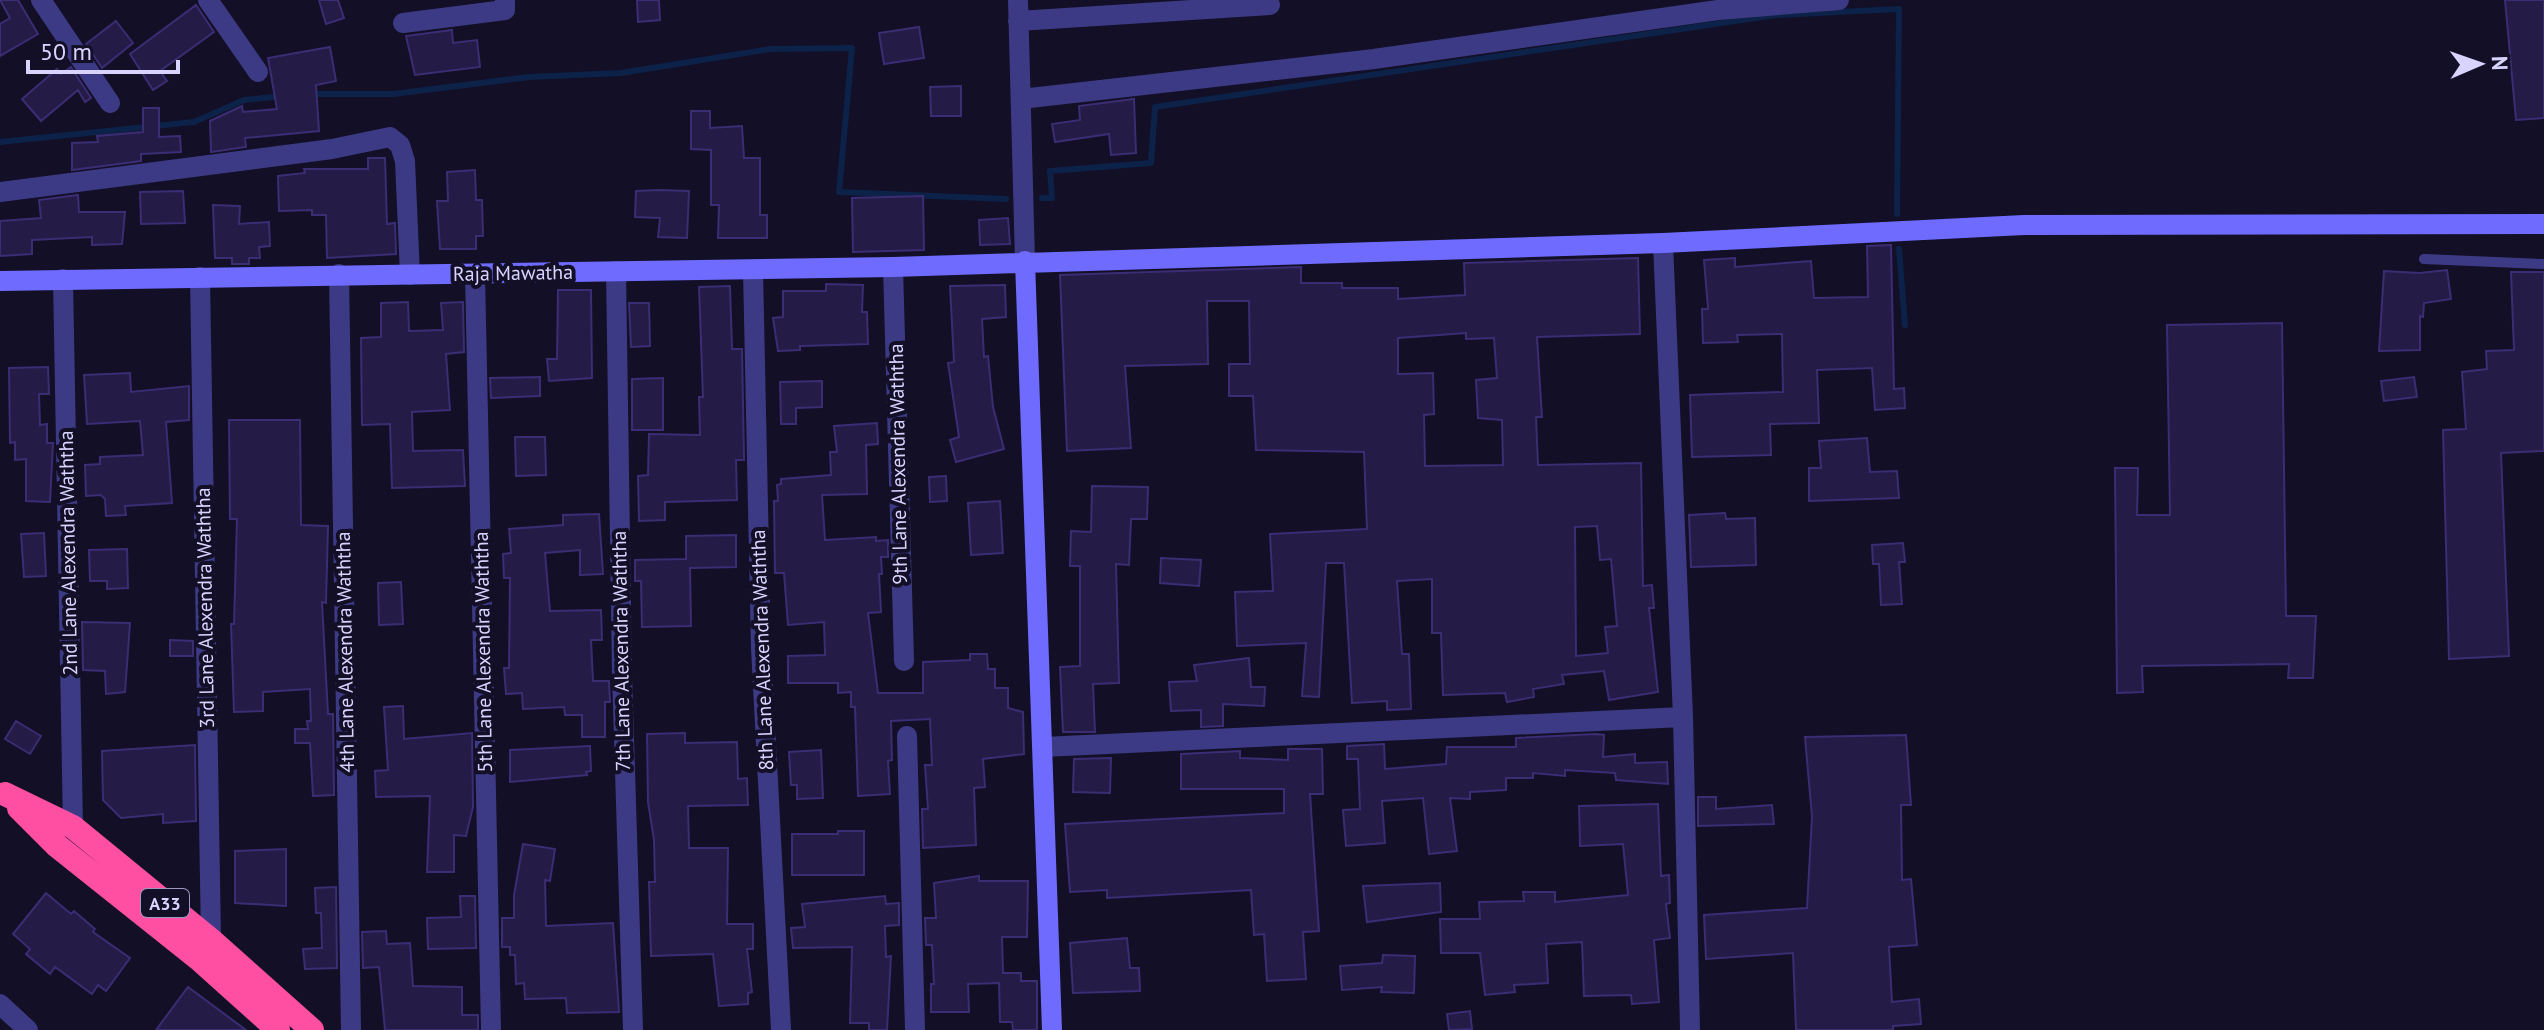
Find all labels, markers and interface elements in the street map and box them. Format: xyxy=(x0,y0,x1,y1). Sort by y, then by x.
scale bar xyxy=(28,24,178,74)
north arrow xyxy=(2440,24,2520,104)
text: 50 m xyxy=(40,36,92,67)
text: N xyxy=(2486,56,2514,71)
street label: Raja Mawatha xyxy=(453,259,573,287)
street label: 9th Lane Alexendra Waththa xyxy=(883,343,913,585)
street label: 2nd Lane Alexendra Waththa xyxy=(53,430,83,676)
street label: 3rd Lane Alexendra Waththa xyxy=(190,487,220,729)
street label: 8th Lane Alexendra Waththa xyxy=(745,529,779,771)
street label: 7th Lane Alexendra Waththa xyxy=(606,530,636,772)
street label: 4th Lane Alexendra Waththa xyxy=(330,531,360,773)
street label: 5th Lane Alexendra Waththa xyxy=(468,531,498,773)
road number: A33 xyxy=(141,889,189,917)

